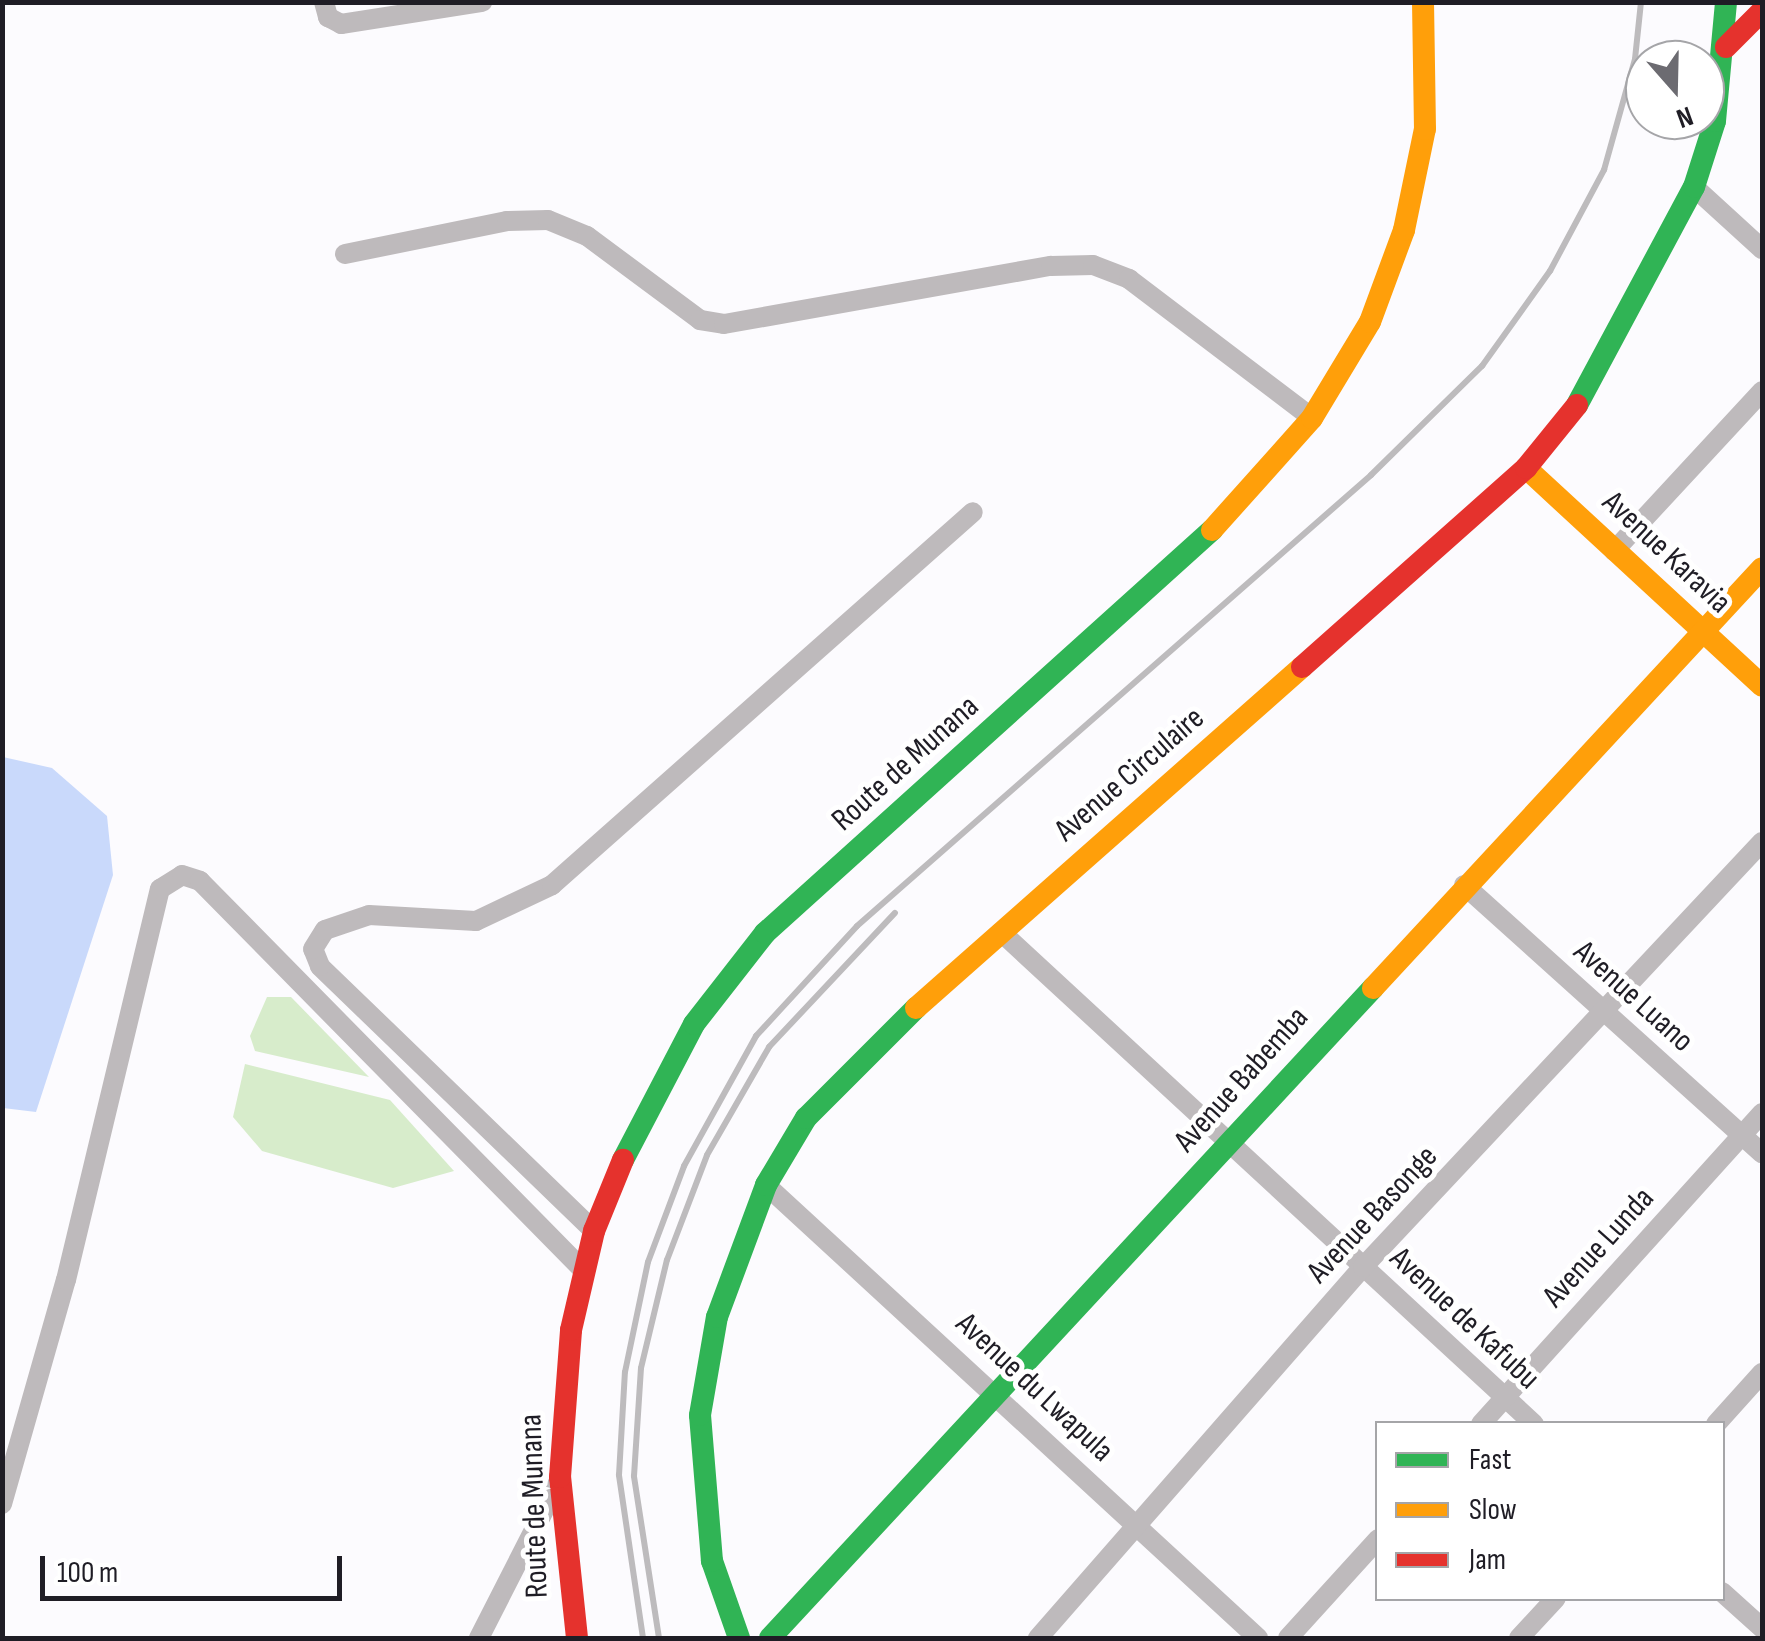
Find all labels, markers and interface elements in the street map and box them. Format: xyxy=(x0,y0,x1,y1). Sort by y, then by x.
north arrow xyxy=(1625,40,1725,140)
text: N xyxy=(1672,99,1697,135)
street label: Avenue Karavia xyxy=(1594,484,1738,622)
street label: Route de Munana xyxy=(825,688,987,840)
street label: Avenue Circulaire xyxy=(1047,700,1213,850)
street label: Avenue Luano xyxy=(1565,933,1701,1061)
street label: Avenue Babemba xyxy=(1167,999,1317,1161)
street label: Avenue Basonge xyxy=(1300,1138,1446,1292)
street label: Avenue Lunda xyxy=(1535,1180,1663,1316)
street label: Avenue de Kafubu xyxy=(1381,1240,1547,1398)
street label: Avenue du Lwapula xyxy=(947,1305,1121,1471)
street label: Route de Munana xyxy=(513,1413,557,1599)
legend xyxy=(1375,1421,1725,1601)
text: Fast xyxy=(1469,1442,1511,1478)
text: Slow xyxy=(1469,1492,1517,1528)
scale bar xyxy=(45,1536,348,1598)
text: Jam xyxy=(1469,1542,1506,1578)
text: 100 m xyxy=(57,1555,118,1591)

